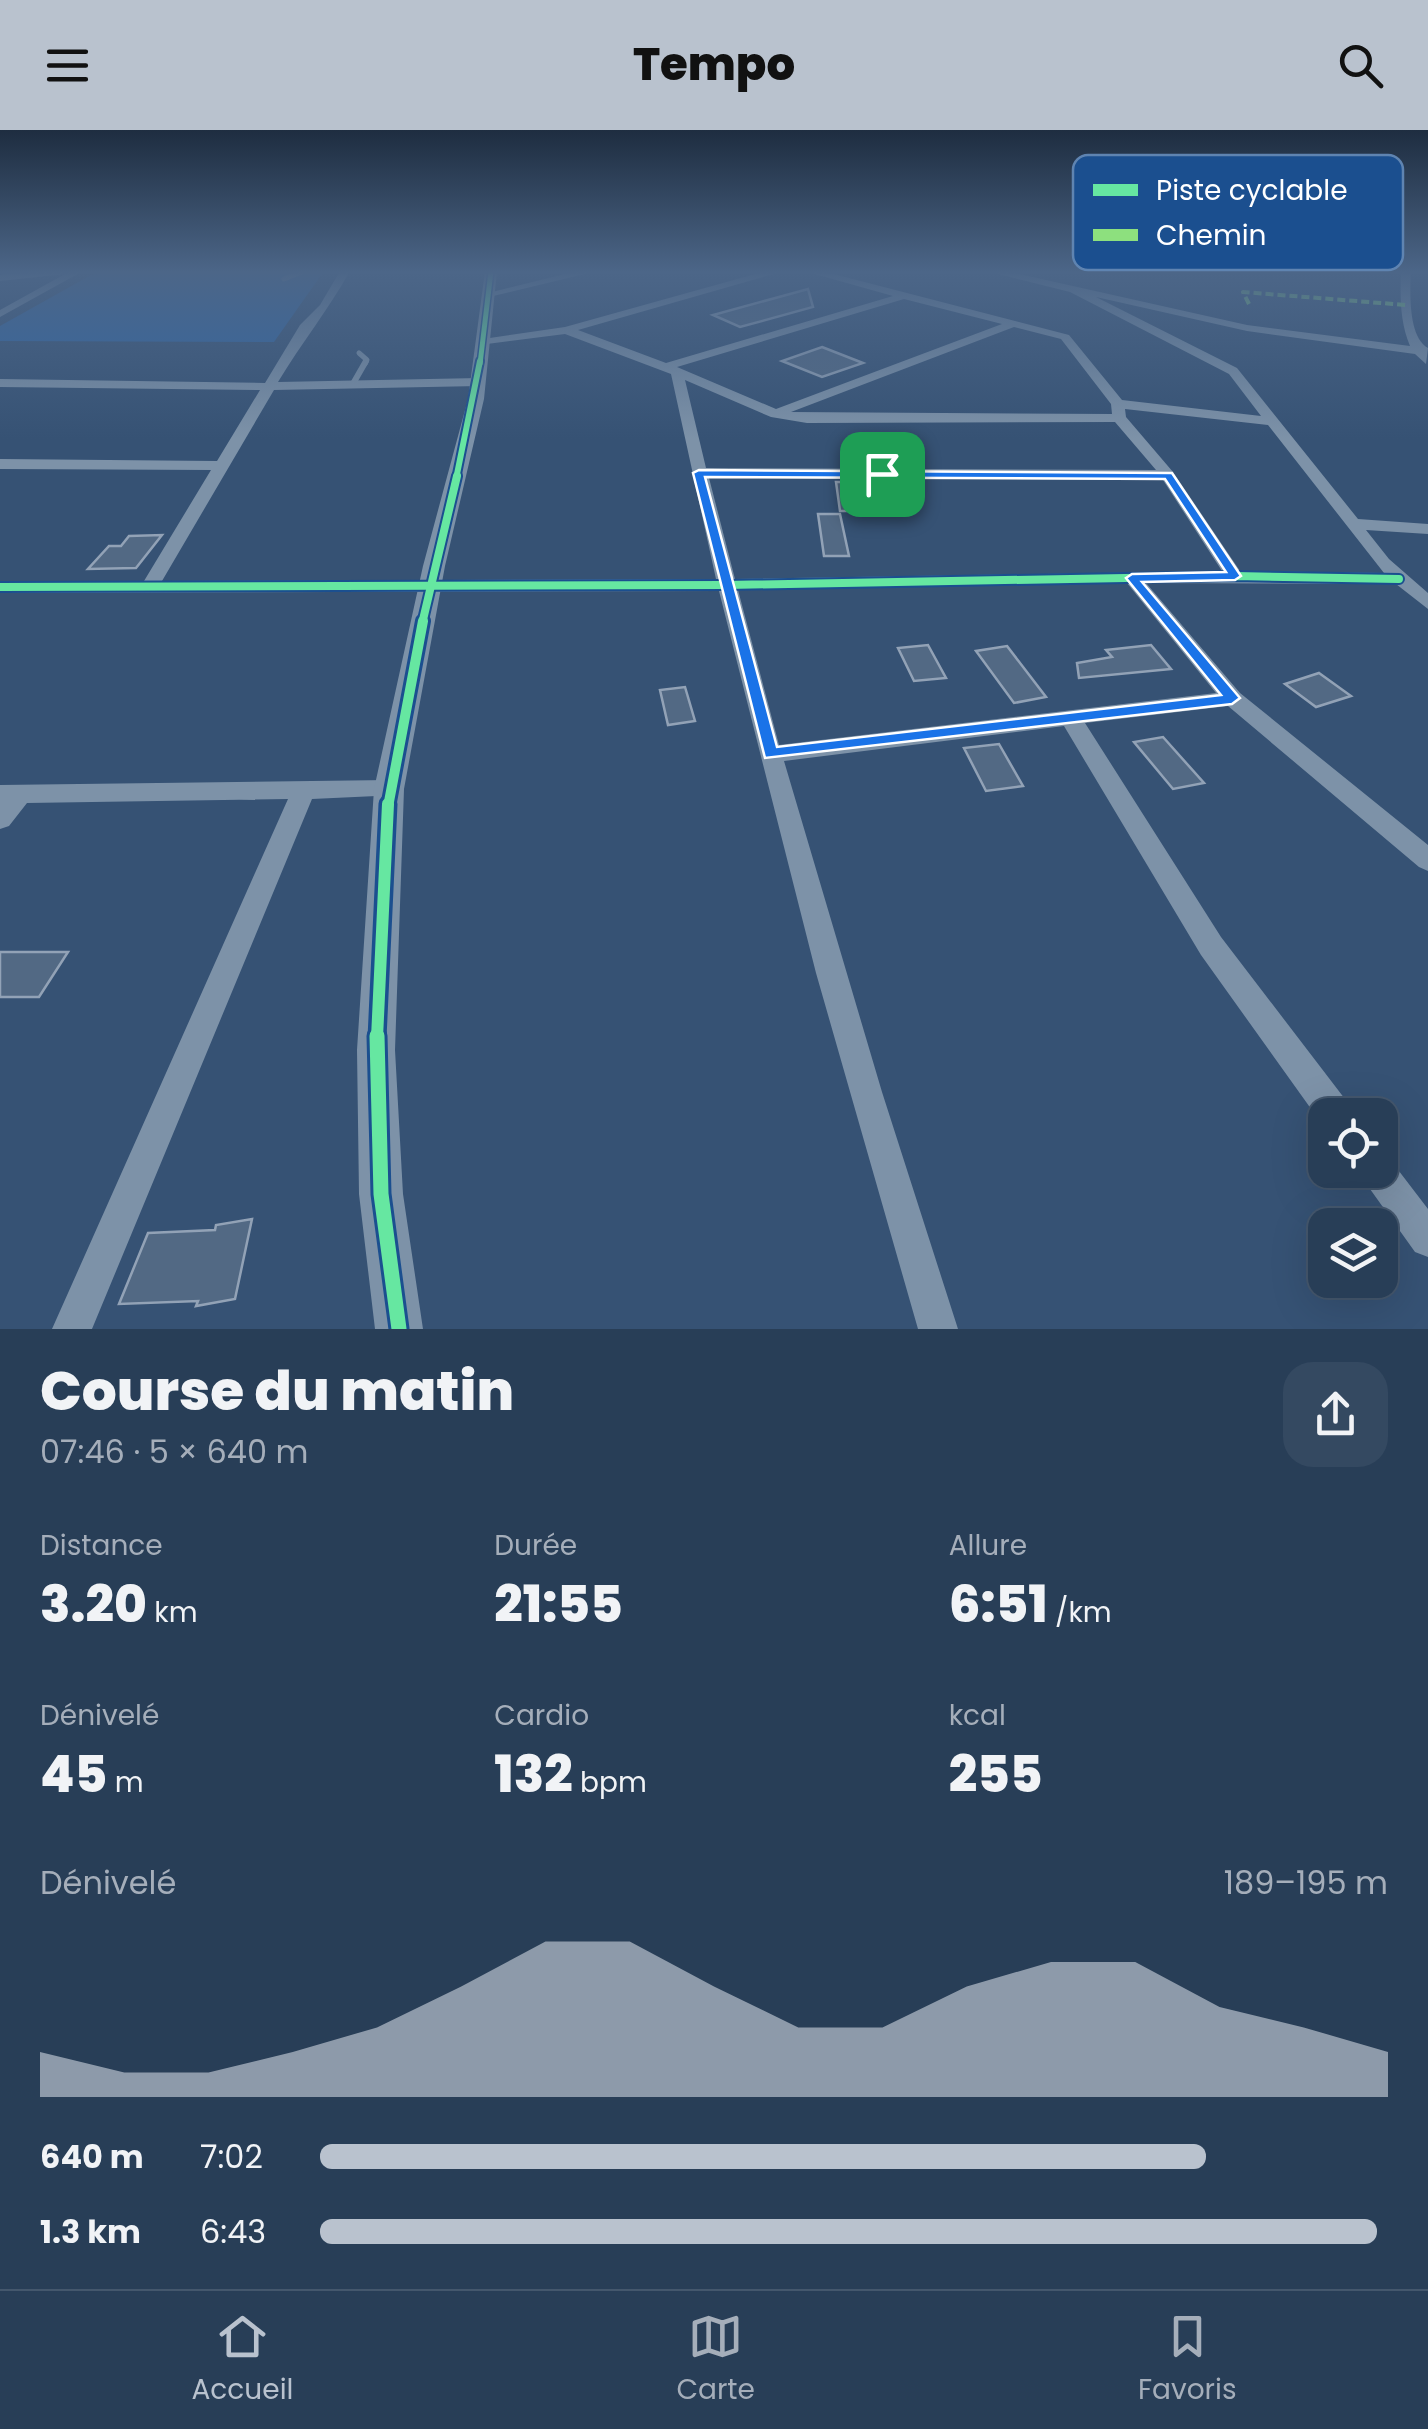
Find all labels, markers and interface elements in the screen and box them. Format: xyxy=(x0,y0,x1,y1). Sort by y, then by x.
text: Tempo xyxy=(633,33,795,96)
icon: menu xyxy=(40,38,95,93)
icon: search xyxy=(1333,38,1388,93)
legend xyxy=(1073,155,1403,270)
text: Piste cyclable xyxy=(1156,171,1348,210)
text: Chemin xyxy=(1156,216,1267,255)
pin xyxy=(840,432,925,517)
icon: arrive xyxy=(855,447,910,502)
map controls xyxy=(1308,1098,1398,1298)
button: locate xyxy=(1308,1098,1398,1188)
button: layers xyxy=(1308,1208,1398,1298)
text: Course du matin xyxy=(40,1352,514,1429)
button: share xyxy=(1283,1362,1388,1467)
text: 07:46 · 5 × 640 m xyxy=(40,1429,309,1474)
text: Distance xyxy=(40,1526,163,1565)
text: Durée xyxy=(494,1526,577,1565)
text: Allure xyxy=(949,1526,1027,1565)
text: 3.20 xyxy=(40,1569,147,1640)
text: 21:55 xyxy=(494,1569,623,1640)
text: 6:51 xyxy=(949,1569,1048,1640)
text: km xyxy=(147,1593,198,1632)
text: /km xyxy=(1048,1593,1112,1632)
text: Dénivelé xyxy=(40,1696,159,1735)
text: Cardio xyxy=(494,1696,589,1735)
text: kcal xyxy=(949,1696,1006,1735)
text: 45 xyxy=(40,1739,107,1810)
text: 132 xyxy=(494,1739,573,1810)
text: 255 xyxy=(949,1739,1043,1810)
text: m xyxy=(107,1763,144,1802)
text: bpm xyxy=(573,1763,647,1802)
text: Dénivelé xyxy=(40,1860,176,1905)
text: 189–195 m xyxy=(1224,1860,1388,1905)
text: 640 m xyxy=(40,2134,144,2179)
text: 7:02 xyxy=(200,2134,263,2179)
text: 1.3 km xyxy=(40,2209,141,2254)
text: 6:43 xyxy=(200,2209,266,2254)
tab: Accueil xyxy=(191,2309,293,2411)
tab: Carte xyxy=(676,2309,755,2411)
tab: Favoris xyxy=(1138,2309,1237,2411)

